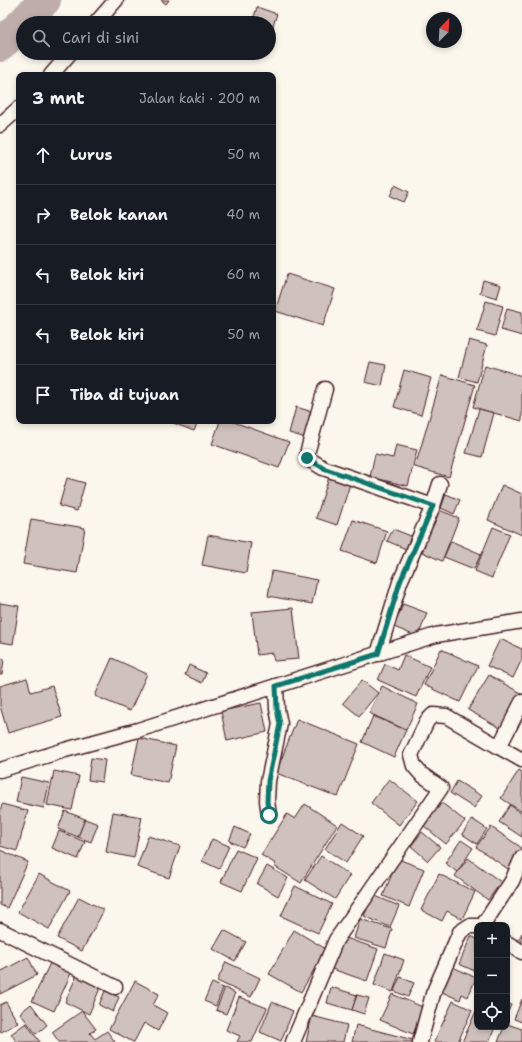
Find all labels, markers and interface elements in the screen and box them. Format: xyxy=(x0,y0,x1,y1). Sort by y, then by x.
north arrow xyxy=(426,12,462,48)
search box xyxy=(16,16,276,60)
icon: search xyxy=(30,27,52,49)
text: Cari di sini xyxy=(62,28,139,48)
text: 3 mnt xyxy=(32,87,85,109)
text: Jalan kaki · 200 m xyxy=(139,90,260,107)
icon: ahead xyxy=(32,144,54,166)
text: Lurus xyxy=(70,145,112,165)
text: 50 m xyxy=(227,146,260,163)
icon: right xyxy=(32,204,54,226)
text: Belok kanan xyxy=(70,205,168,225)
text: 40 m xyxy=(226,206,260,223)
icon: left xyxy=(32,264,54,286)
text: Belok kiri xyxy=(70,265,144,285)
text: 60 m xyxy=(227,266,260,283)
icon: left xyxy=(32,324,54,346)
text: Belok kiri xyxy=(70,325,144,345)
text: 50 m xyxy=(227,326,260,343)
icon: arrive xyxy=(32,384,54,406)
text: Tiba di tujuan xyxy=(70,385,179,405)
route end xyxy=(298,449,316,467)
route start xyxy=(260,806,278,824)
map controls xyxy=(474,922,510,1030)
button: + xyxy=(474,922,510,958)
button: − xyxy=(474,958,510,994)
button: locate xyxy=(474,994,510,1030)

